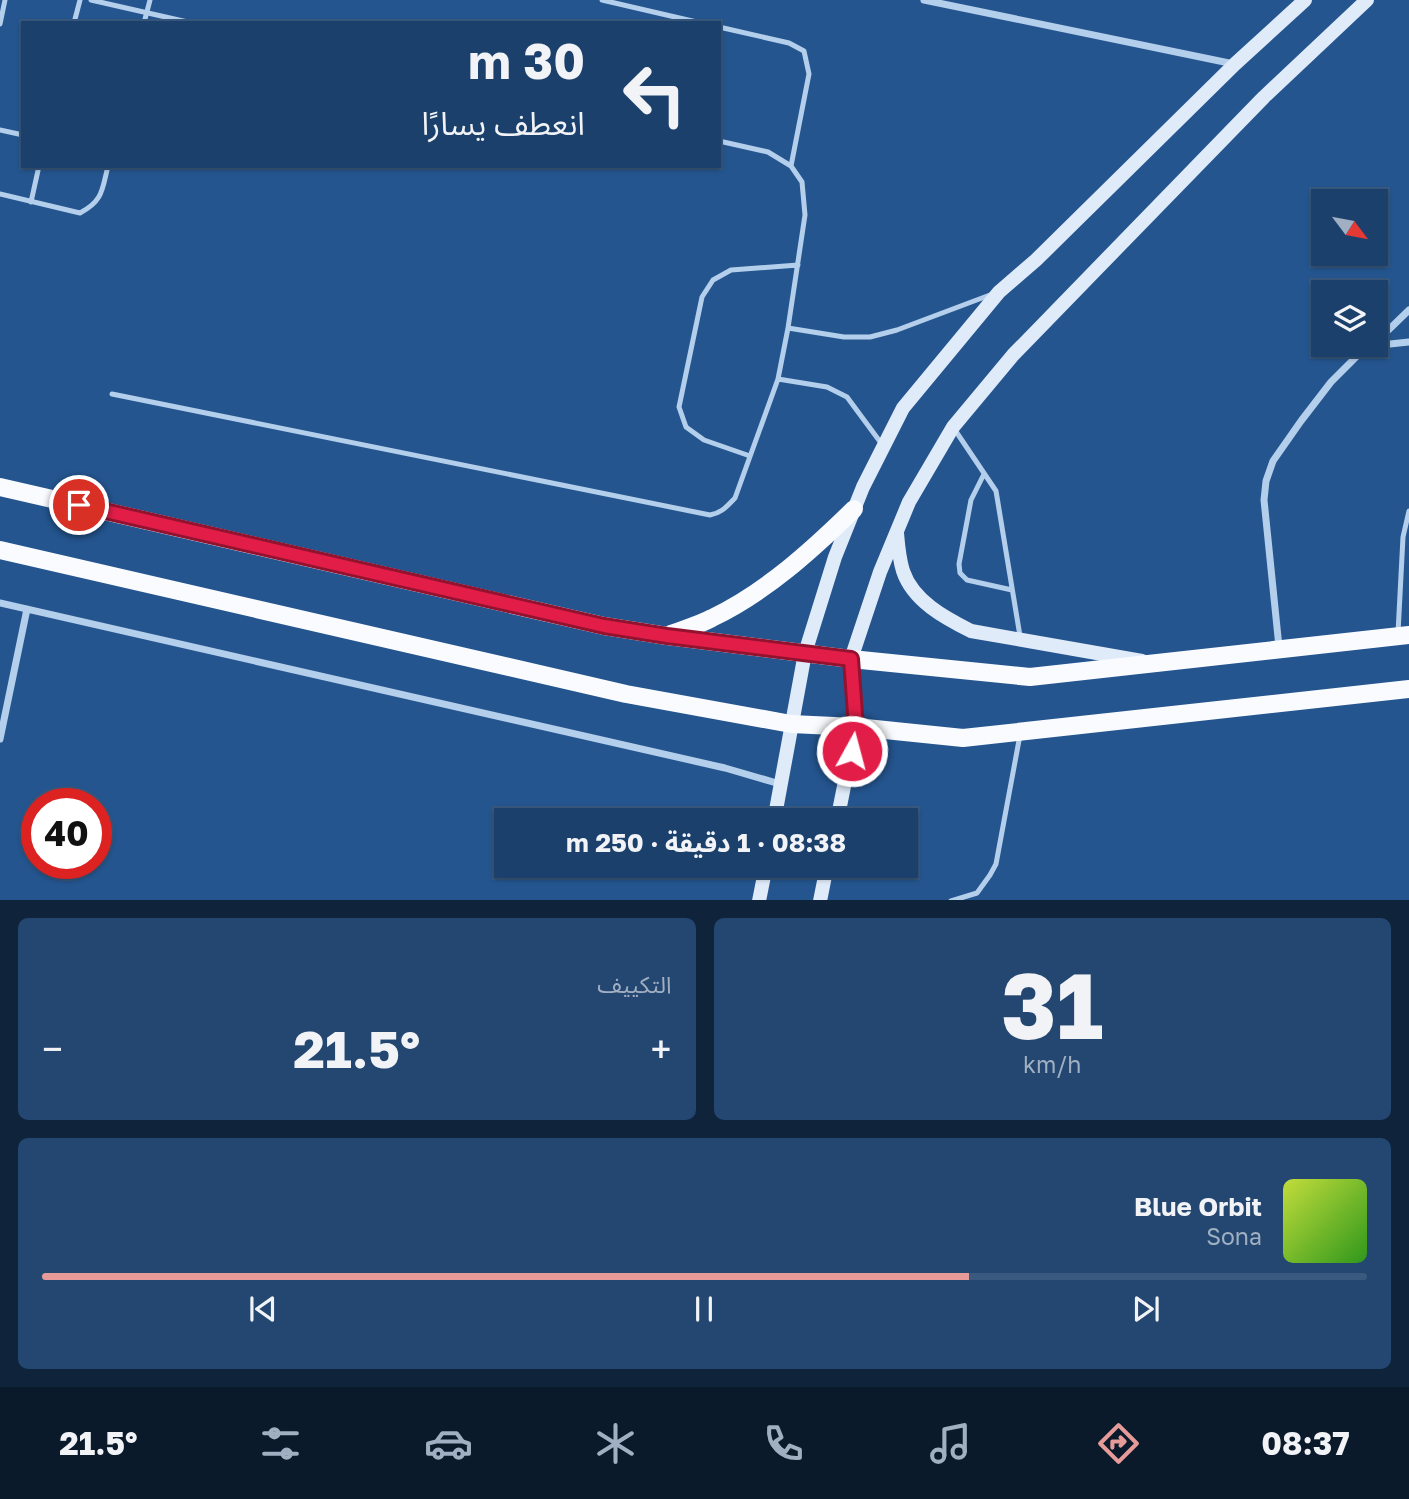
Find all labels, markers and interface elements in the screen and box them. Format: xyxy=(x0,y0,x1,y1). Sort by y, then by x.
text: 30 m xyxy=(468,31,585,90)
icon: left xyxy=(609,49,700,140)
text: انعطف يسارًا xyxy=(422,104,585,142)
north arrow xyxy=(1311,189,1388,266)
map controls xyxy=(1311,189,1388,357)
button: layers xyxy=(1311,280,1388,357)
pin xyxy=(49,475,109,535)
icon: arrive xyxy=(60,486,98,524)
position arrow xyxy=(815,714,889,788)
speed limit sign: 40 xyxy=(21,788,112,879)
text: 08:38 · 1 دقيقة · 250 m xyxy=(566,827,846,858)
text: 31 xyxy=(1001,950,1103,1059)
text: التكييف xyxy=(597,970,672,998)
text: 21.5° xyxy=(293,1017,420,1079)
text: − xyxy=(42,1026,63,1071)
text: + xyxy=(651,1026,671,1071)
text: km/h xyxy=(1023,1050,1082,1078)
text: Blue Orbit xyxy=(1134,1191,1262,1222)
text: Sona xyxy=(1206,1222,1262,1250)
icon: previous xyxy=(244,1290,282,1328)
icon: pause xyxy=(685,1290,723,1328)
icon: next xyxy=(1127,1290,1165,1328)
icon: filters xyxy=(256,1419,305,1468)
icon: car xyxy=(424,1419,473,1468)
icon: climate xyxy=(591,1419,640,1468)
icon: phone xyxy=(759,1419,808,1468)
icon: music xyxy=(926,1419,975,1468)
icon: directions xyxy=(1094,1419,1143,1468)
text: 21.5° xyxy=(59,1424,138,1462)
text: 08:37 xyxy=(1261,1424,1350,1462)

